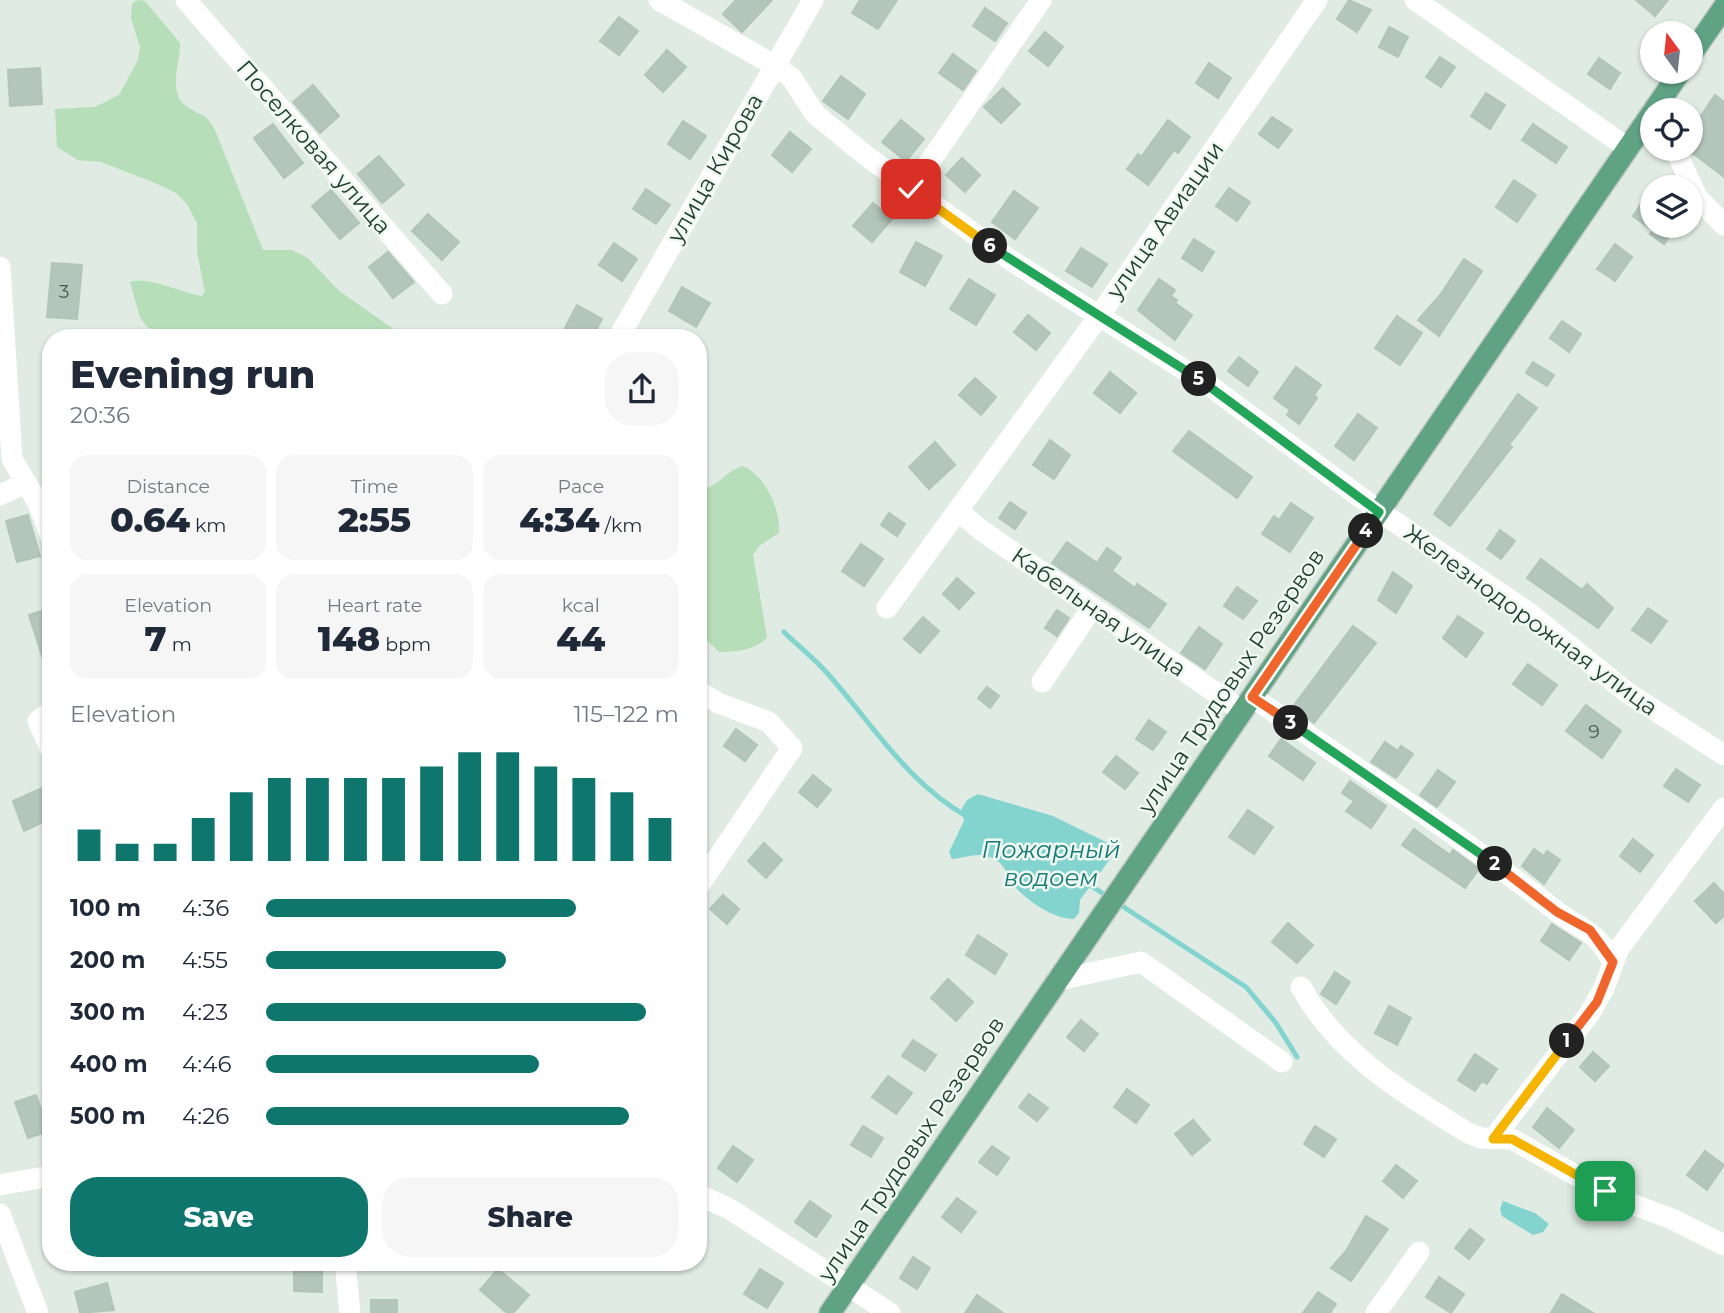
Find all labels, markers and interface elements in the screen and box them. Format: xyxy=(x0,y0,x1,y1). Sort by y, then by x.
north arrow xyxy=(1640,21,1703,84)
map controls xyxy=(1640,21,1703,238)
street label: Поселковая улица xyxy=(231,54,397,240)
street label: улица Кирова xyxy=(661,89,769,248)
button: locate xyxy=(1640,98,1703,161)
street label: улица Авиации xyxy=(1100,136,1230,305)
pin xyxy=(881,159,941,219)
icon: check xyxy=(892,170,930,208)
button: layers xyxy=(1640,175,1703,238)
pin: 6 xyxy=(972,229,1007,264)
text: 6 xyxy=(983,234,996,257)
house number: 3 xyxy=(59,280,69,303)
text: Evening run xyxy=(70,351,315,398)
button: share xyxy=(605,352,679,426)
pin: 5 xyxy=(1182,362,1216,396)
text: 5 xyxy=(1193,367,1204,390)
text: 20:36 xyxy=(70,401,130,429)
text: Distance xyxy=(126,475,210,498)
text: Time xyxy=(351,475,398,498)
text: Pace xyxy=(558,475,604,498)
text: 0.64 xyxy=(110,498,190,541)
text: 2:55 xyxy=(338,498,411,541)
text: 4:34 xyxy=(519,498,600,541)
text: km xyxy=(190,514,226,537)
text: /km xyxy=(600,514,642,537)
pin: 4 xyxy=(1348,514,1384,548)
street label: Железнодорожная улица xyxy=(1399,518,1663,722)
text: 4 xyxy=(1359,519,1372,542)
street label: Кабельная улица xyxy=(1006,541,1192,683)
street label: улица Трудовых Резервов xyxy=(1131,543,1330,820)
text: Elevation xyxy=(124,594,212,617)
text: Heart rate xyxy=(327,594,422,617)
text: kcal xyxy=(562,594,600,617)
text: 7 xyxy=(145,617,167,660)
text: 148 xyxy=(318,617,380,660)
text: 44 xyxy=(556,617,605,660)
text: m xyxy=(167,633,192,656)
text: bpm xyxy=(380,633,431,656)
text: Elevation xyxy=(70,700,176,728)
text: 115–122 m xyxy=(573,700,679,728)
pin: 3 xyxy=(1274,706,1308,740)
text: 3 xyxy=(1285,711,1296,734)
house number: 9 xyxy=(1588,720,1600,743)
water label: Пожарный водоем xyxy=(982,835,1120,892)
pin: 2 xyxy=(1478,846,1512,882)
text: 2 xyxy=(1489,852,1500,875)
text: 100 m xyxy=(70,894,141,922)
text: 4:36 xyxy=(182,894,229,922)
text: 200 m xyxy=(70,946,145,974)
text: 4:55 xyxy=(182,946,228,974)
text: 300 m xyxy=(70,998,146,1026)
text: 4:23 xyxy=(182,998,228,1026)
street label: улица Трудовых Резервов xyxy=(811,1011,1010,1288)
pin: 1 xyxy=(1550,1024,1584,1058)
text: 1 xyxy=(1563,1029,1570,1052)
text: 400 m xyxy=(70,1050,148,1078)
text: 4:46 xyxy=(182,1050,231,1078)
text: 500 m xyxy=(70,1102,146,1130)
text: 4:26 xyxy=(182,1102,229,1130)
pin xyxy=(1575,1161,1635,1221)
icon: arrive xyxy=(1586,1172,1624,1210)
button: Save xyxy=(70,1177,368,1257)
button: Share xyxy=(382,1177,679,1257)

